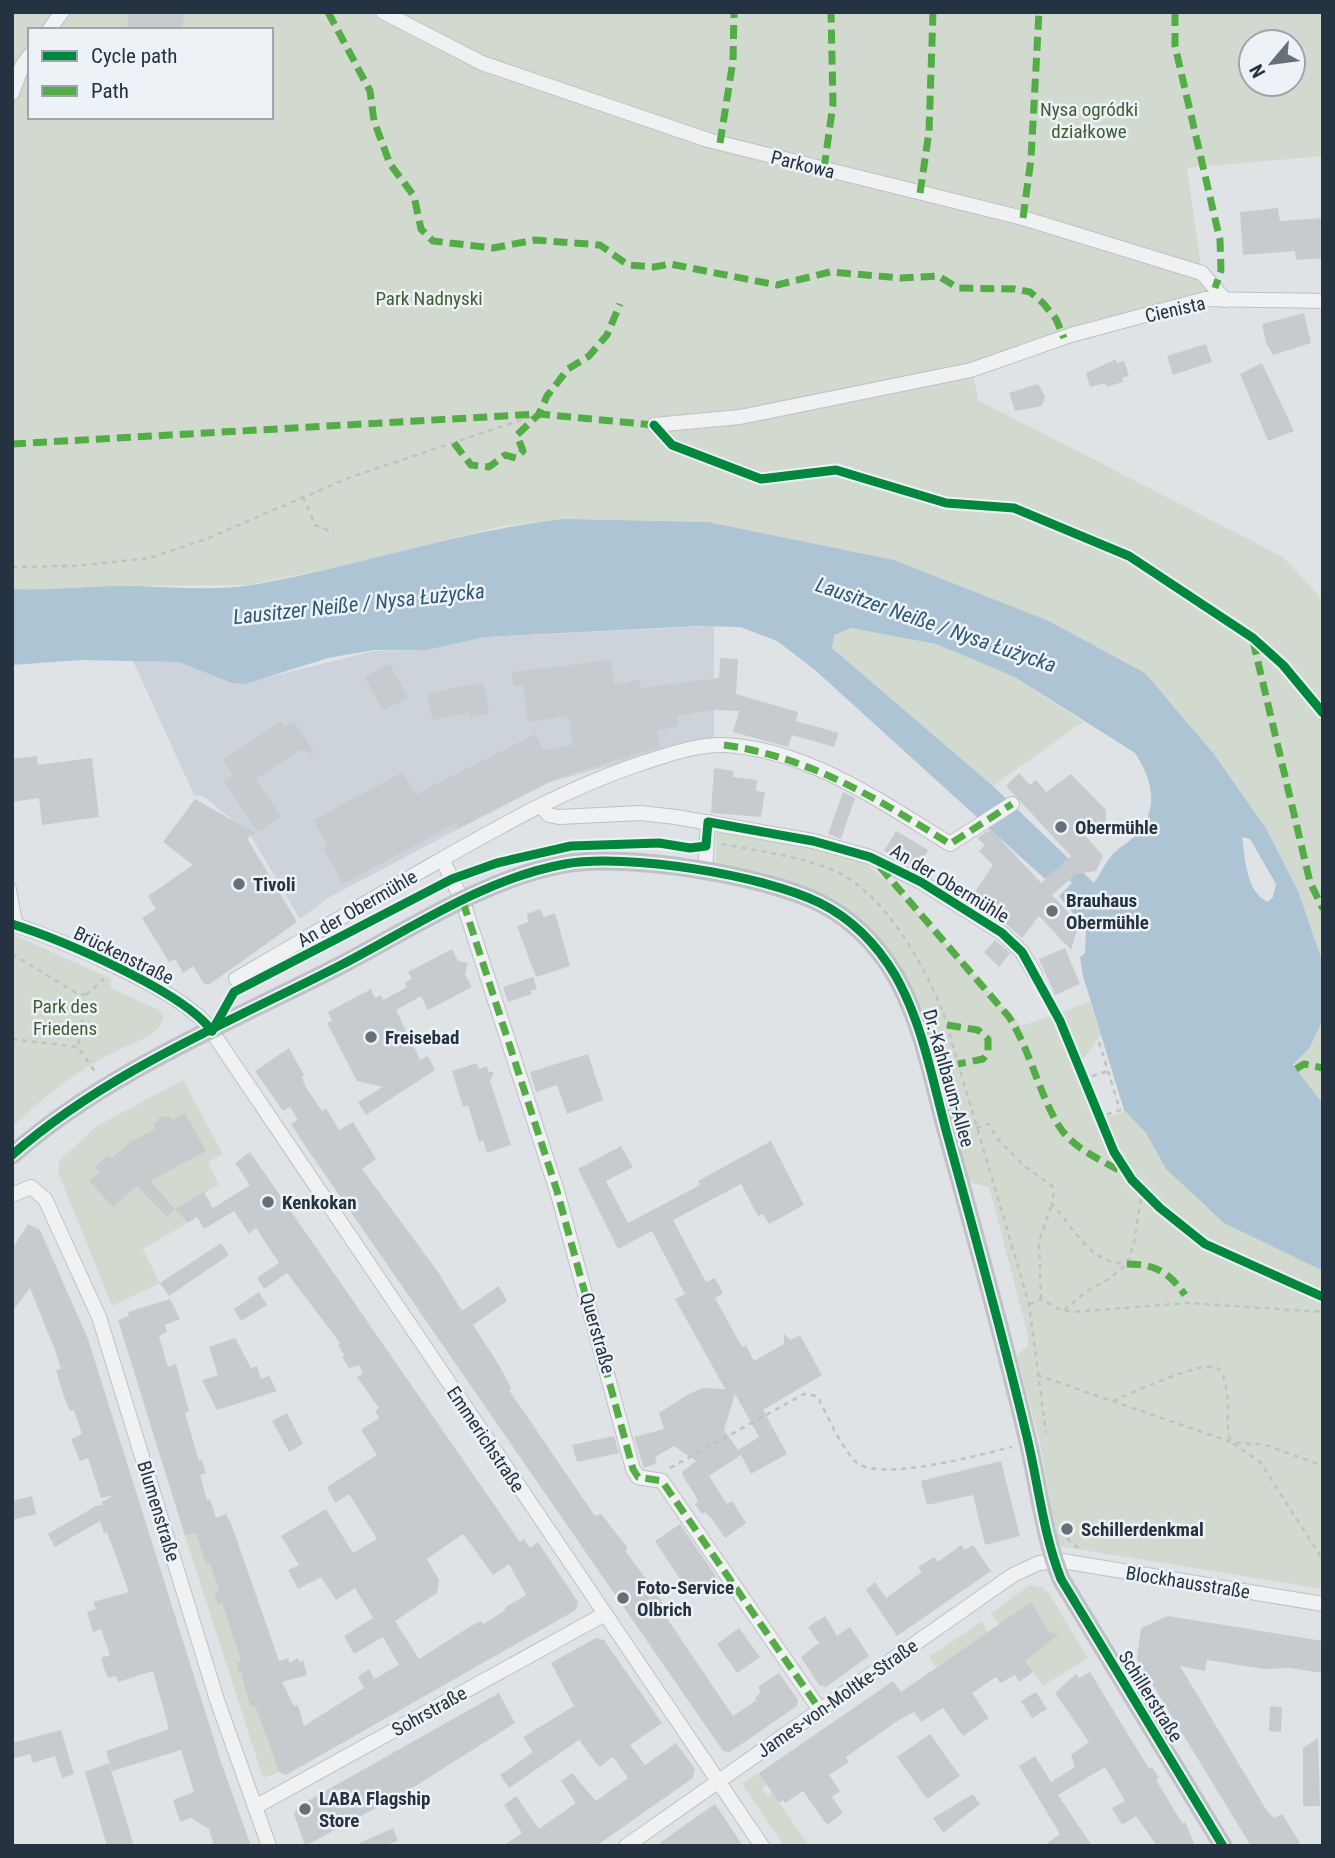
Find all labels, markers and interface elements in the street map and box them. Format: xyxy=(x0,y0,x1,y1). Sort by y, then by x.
legend xyxy=(28,28,273,119)
north arrow xyxy=(1237,28,1307,98)
text: Cycle path xyxy=(91,44,177,68)
text: N xyxy=(1245,60,1270,82)
text: Path xyxy=(91,79,129,103)
park label: Nysa ogródki działkowe xyxy=(1040,98,1138,143)
street label: Parkowa xyxy=(769,145,837,183)
park label: Park Nadnyski xyxy=(375,287,483,310)
street label: Cienista xyxy=(1143,291,1207,328)
water label: Lausitzer Neiße / Nysa Łużycka xyxy=(813,572,1059,678)
water label: Lausitzer Neiße / Nysa Łużycka xyxy=(232,579,486,629)
place label: Obermühle xyxy=(1075,816,1158,839)
marker: Obermühle xyxy=(1053,819,1069,835)
street label: An der Obermühle xyxy=(886,839,1013,928)
street label: An der Obermühle xyxy=(293,865,421,952)
place label: Tivoli xyxy=(253,873,296,896)
marker: Tivoli xyxy=(231,876,247,892)
place label: Brauhaus Obermühle xyxy=(1066,889,1149,934)
marker: Brauhaus Obermühle xyxy=(1044,903,1060,919)
street label: Brückenstraße xyxy=(70,921,178,990)
park label: Park des Friedens xyxy=(32,995,98,1040)
street label: Dr.-Kahlbaum-Allee xyxy=(918,1007,979,1150)
place label: Freisebad xyxy=(385,1026,459,1049)
marker: Freisebad xyxy=(363,1029,379,1045)
place label: Kenkokan xyxy=(282,1191,357,1214)
marker: Kenkokan xyxy=(260,1194,276,1210)
street label: Querstraße xyxy=(575,1290,620,1376)
street label: Emmerichstraße xyxy=(442,1382,529,1497)
street label: Blumenstraße xyxy=(132,1458,185,1564)
place label: Schillerdenkmal xyxy=(1081,1518,1204,1541)
marker: Schillerdenkmal xyxy=(1059,1521,1075,1537)
street label: Blockhausstraße xyxy=(1124,1561,1252,1604)
place label: Foto-Service Olbrich xyxy=(637,1576,734,1621)
marker: Foto-Service Olbrich xyxy=(615,1590,631,1606)
street label: James-von-Moltke-Straße xyxy=(752,1634,922,1763)
street label: Schillerstraße xyxy=(1113,1646,1188,1746)
street label: Sohrstraße xyxy=(388,1681,471,1741)
place label: LABA Flagship Store xyxy=(319,1787,431,1832)
marker: LABA Flagship Store xyxy=(297,1801,313,1817)

